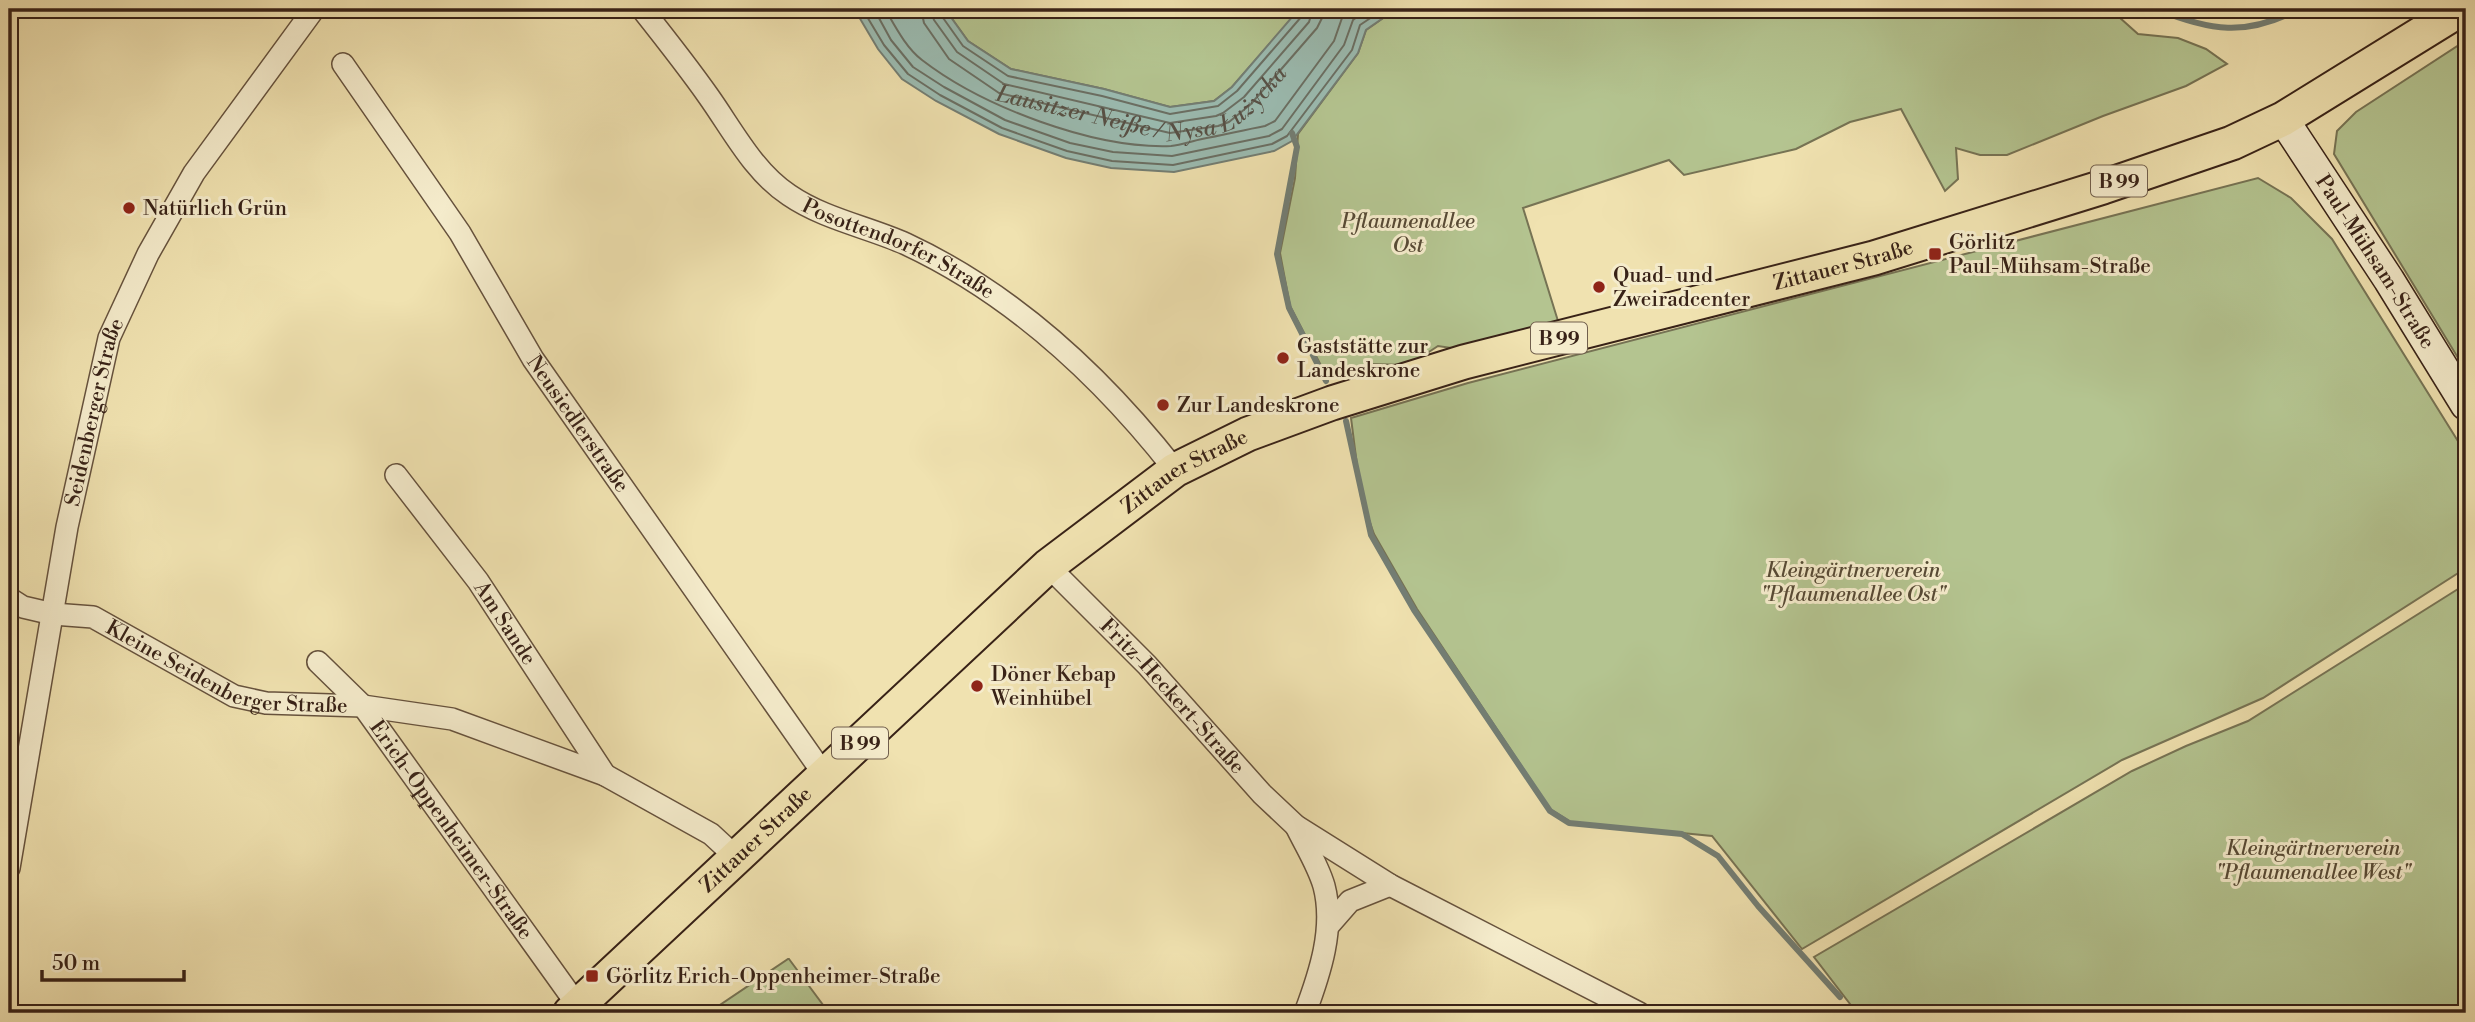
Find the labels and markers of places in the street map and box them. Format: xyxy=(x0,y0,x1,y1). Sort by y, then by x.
place label: Natürlich Grün xyxy=(143,196,288,222)
marker: Natürlich Grün xyxy=(121,200,137,216)
place label: Görlitz Paul-Mühsam-Straße xyxy=(1949,230,2151,280)
marker: Görlitz Paul-Mühsam-Straße xyxy=(1927,246,1943,262)
place label: Quad- und Zweiradcenter xyxy=(1613,263,1750,313)
marker: Quad- und Zweiradcenter xyxy=(1591,279,1607,295)
place label: Gaststätte zur Landeskrone xyxy=(1297,334,1428,384)
marker: Gaststätte zur Landeskrone xyxy=(1275,350,1291,366)
place label: Zur Landeskrone xyxy=(1177,393,1340,419)
marker: Zur Landeskrone xyxy=(1155,397,1171,413)
place label: Döner Kebap Weinhübel xyxy=(990,662,1116,712)
marker: Döner Kebap Weinhübel xyxy=(969,678,985,694)
place label: Görlitz Erich-Oppenheimer-Straße xyxy=(606,964,941,990)
marker: Görlitz Erich-Oppenheimer-Straße xyxy=(584,968,600,984)

